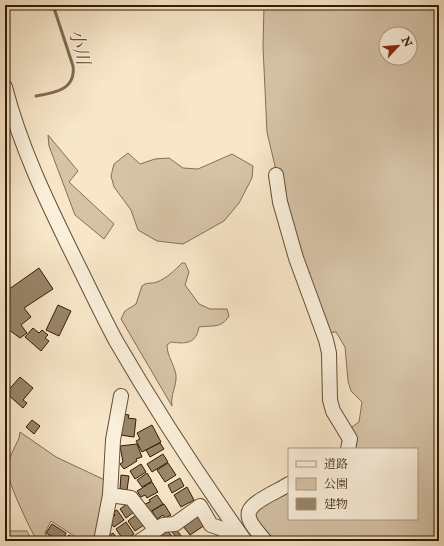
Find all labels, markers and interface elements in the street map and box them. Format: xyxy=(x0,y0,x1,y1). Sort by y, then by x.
north arrow xyxy=(378,26,418,66)
water label: 小川 xyxy=(63,27,95,69)
text: N xyxy=(398,34,415,50)
legend xyxy=(288,448,418,520)
text: 道路 xyxy=(324,457,348,472)
text: 公園 xyxy=(324,477,348,492)
text: 建物 xyxy=(324,497,348,512)

